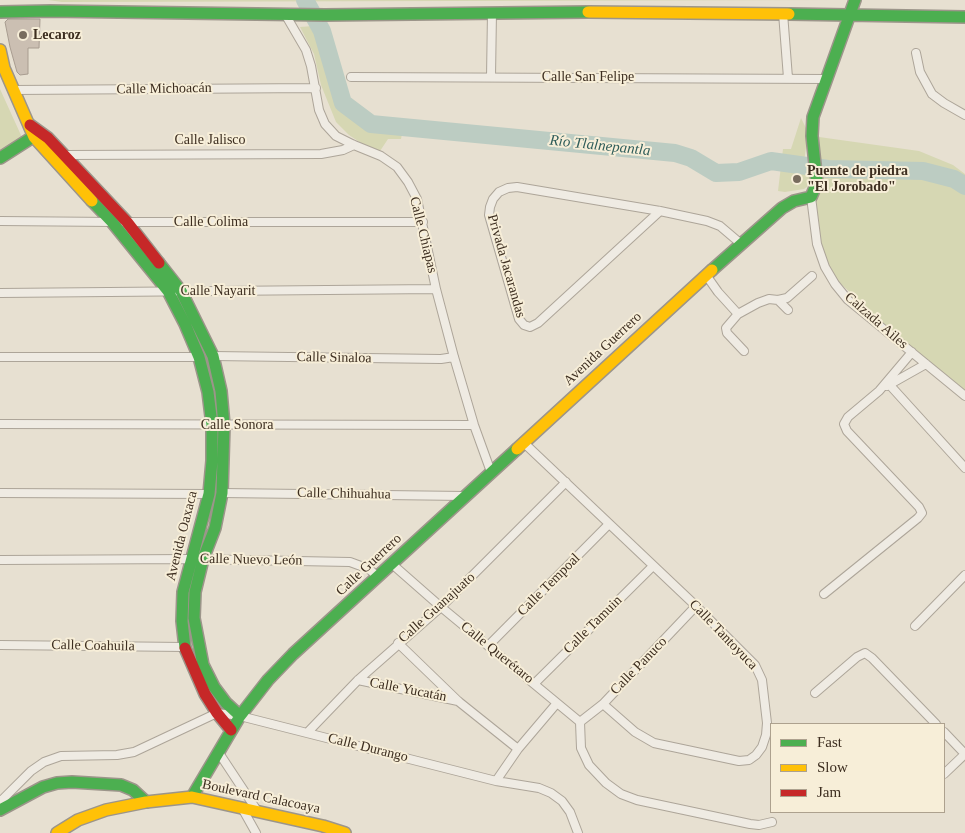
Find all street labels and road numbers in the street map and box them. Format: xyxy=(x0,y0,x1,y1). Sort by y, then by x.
street label: Calle San Felipe xyxy=(542,69,634,85)
street label: Calle Michoacán xyxy=(116,80,212,98)
street label: Calle Jalisco xyxy=(174,132,246,148)
street label: Calle Chiapas xyxy=(405,195,441,275)
street label: Privada Jacarandas xyxy=(483,212,529,320)
street label: Calle Colima xyxy=(174,214,248,230)
street label: Calle Nayarit xyxy=(180,283,256,299)
street label: Calzada Ailes xyxy=(841,289,911,353)
street label: Avenida Guerrero xyxy=(561,309,645,389)
street label: Calle Sinaloa xyxy=(296,349,372,367)
street label: Calle Sonora xyxy=(201,417,273,433)
street label: Calle Chihuahua xyxy=(297,485,391,503)
street label: Avenida Oaxaca xyxy=(163,489,201,583)
street label: Calle Guerrero xyxy=(333,530,405,600)
street label: Calle Tempoal xyxy=(514,550,584,620)
street label: Calle Nuevo León xyxy=(200,551,302,569)
street label: Calle Guanajuato xyxy=(395,569,479,647)
street label: Calle Tamuin xyxy=(560,592,626,658)
street label: Calle Tantoyuca xyxy=(685,596,761,674)
street label: Calle Querétaro xyxy=(457,618,537,688)
street label: Calle Panuco xyxy=(607,633,671,699)
street label: Calle Coahuila xyxy=(51,637,135,655)
street label: Calle Yucatán xyxy=(368,674,448,706)
street label: Calle Durango xyxy=(326,730,410,766)
street label: Boulevard Calacoaya xyxy=(201,776,321,818)

